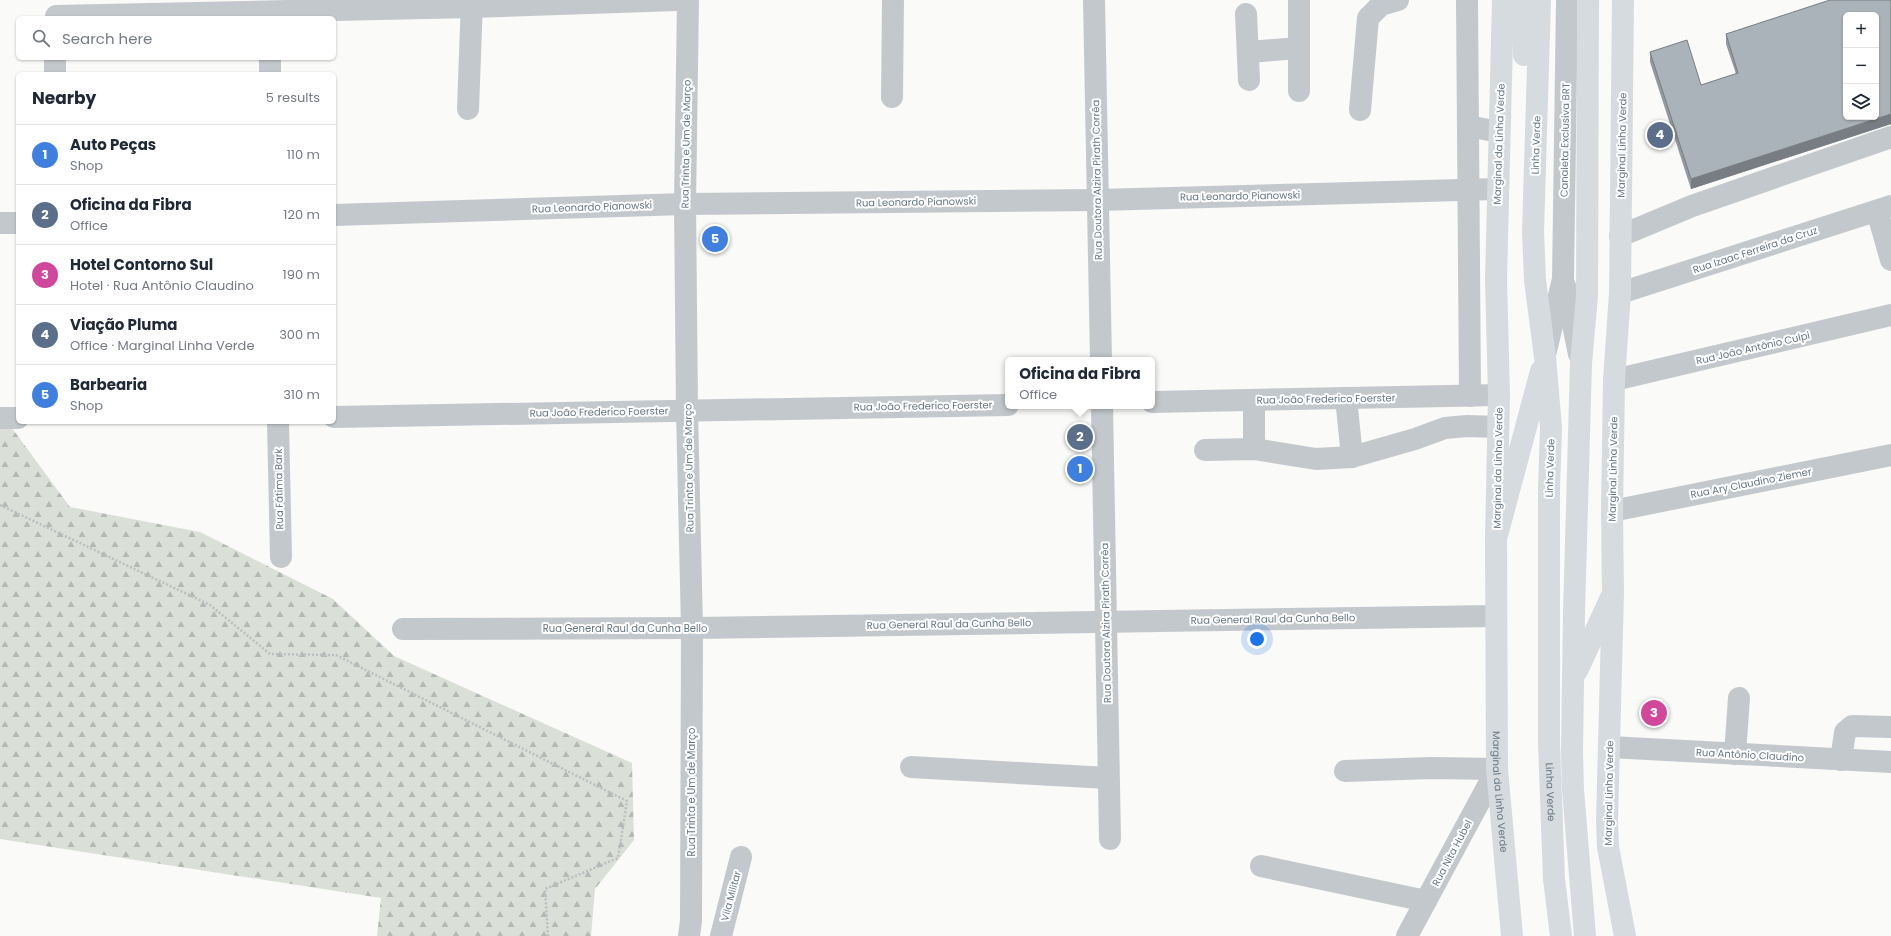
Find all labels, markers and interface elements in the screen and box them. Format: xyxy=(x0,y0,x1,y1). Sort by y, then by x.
map controls xyxy=(1843,12,1879,120)
button: + xyxy=(1843,12,1879,48)
search box xyxy=(16,16,336,60)
icon: search xyxy=(30,27,52,49)
text: Search here xyxy=(62,28,152,49)
button: − xyxy=(1843,48,1879,84)
street label: Rua Trinta e Um de Março xyxy=(677,79,695,209)
street label: Canaleta Exclusiva BRT xyxy=(1557,82,1574,197)
street label: Marginal da Linha Verde xyxy=(1489,83,1509,205)
button: layers xyxy=(1843,84,1879,120)
text: Nearby xyxy=(32,86,96,110)
text: 5 results xyxy=(266,88,320,107)
street label: Marginal Linha Verde xyxy=(1614,92,1630,198)
street label: Rua Doutora Alzira Pirath Corrêa xyxy=(1088,100,1106,260)
street label: Linha Verde xyxy=(1527,115,1545,175)
pin: 4 xyxy=(1647,120,1673,150)
text: Auto Peças xyxy=(70,134,156,155)
text: 1 xyxy=(43,145,47,164)
text: 110 m xyxy=(287,145,320,164)
text: Shop xyxy=(70,156,103,175)
street label: Rua Leonardo Pianowski xyxy=(1180,187,1300,205)
street label: Rua Leonardo Pianowski xyxy=(856,193,976,211)
text: Oficina da Fibra xyxy=(70,194,192,215)
street label: Rua Leonardo Pianowski xyxy=(532,197,652,217)
text: 2 xyxy=(41,205,49,224)
text: 120 m xyxy=(283,205,320,224)
text: Office xyxy=(70,216,108,235)
street label: Rua Izaac Ferreira da Cruz xyxy=(1691,223,1820,277)
pin: 5 xyxy=(702,224,728,254)
text: Hotel Contorno Sul xyxy=(70,254,213,275)
text: 3 xyxy=(41,265,49,284)
text: 190 m xyxy=(283,265,320,284)
text: Hotel · Rua Antônio Claudino xyxy=(70,276,254,295)
text: Viação Pluma xyxy=(70,314,178,335)
text: 4 xyxy=(41,325,49,344)
text: 300 m xyxy=(279,325,320,344)
street label: Rua João Antônio Culpi xyxy=(1695,328,1811,368)
text: Office · Marginal Linha Verde xyxy=(70,336,254,355)
popup xyxy=(1005,357,1155,409)
text: Oficina da Fibra xyxy=(1019,363,1141,384)
text: Barbearia xyxy=(70,374,147,395)
text: 5 xyxy=(41,385,49,404)
text: 310 m xyxy=(283,385,320,404)
text: Office xyxy=(1019,385,1057,404)
street label: Rua João Frederico Foerster xyxy=(1256,390,1396,408)
text: Shop xyxy=(70,396,103,415)
street label: Rua João Frederico Foerster xyxy=(853,397,993,415)
street label: Rua João Frederico Foerster xyxy=(529,403,669,421)
street label: Rua Trinta e Um de Março xyxy=(680,403,698,533)
street label: Marginal da Linha Verde xyxy=(1489,407,1507,529)
street label: Marginal Linha Verde xyxy=(1605,416,1621,522)
pin: 2 xyxy=(1067,422,1093,452)
street label: Linha Verde xyxy=(1541,438,1559,498)
street label: Rua Fátima Bark xyxy=(271,447,287,530)
pin: 1 xyxy=(1067,454,1093,484)
street label: Rua Ary Claudino Ziemer xyxy=(1689,464,1813,502)
street label: Rua Doutora Alzira Pirath Corrêa xyxy=(1097,543,1115,703)
street label: Rua General Raul da Cunha Bello xyxy=(1191,610,1355,628)
street label: Rua General Raul da Cunha Bello xyxy=(867,615,1031,633)
street label: Rua General Raul da Cunha Bello xyxy=(543,621,707,636)
your location xyxy=(1247,629,1267,649)
pin: 3 xyxy=(1641,698,1667,728)
street label: Rua Trinta e Um de Março xyxy=(684,728,699,856)
street label: Marginal da Linha Verde xyxy=(1489,731,1512,853)
street label: Marginal Linha Verde xyxy=(1601,740,1617,846)
street label: Rua Antônio Claudino xyxy=(1695,745,1805,765)
street label: Linha Verde xyxy=(1542,762,1559,822)
street label: Rua Nita Hubel xyxy=(1428,817,1476,889)
street label: Vila Militar xyxy=(717,869,745,923)

